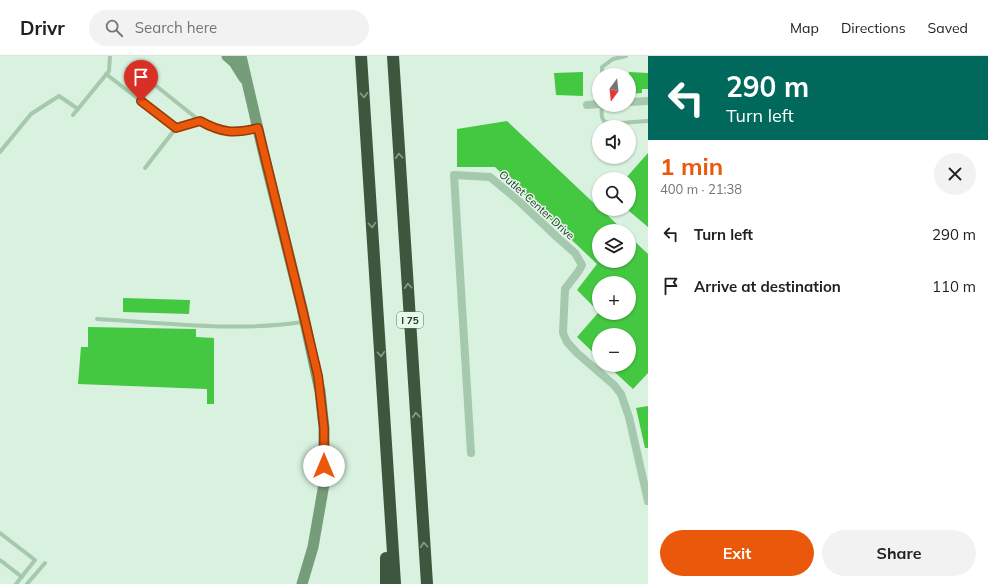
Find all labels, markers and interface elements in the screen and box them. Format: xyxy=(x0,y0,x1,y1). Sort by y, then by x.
search box xyxy=(89,10,369,46)
text: Drivr xyxy=(20,16,65,40)
icon: search xyxy=(103,17,125,39)
text: Search here xyxy=(135,18,217,37)
text: Map xyxy=(790,19,819,37)
text: Directions xyxy=(841,19,906,37)
text: Saved xyxy=(928,19,968,37)
pin xyxy=(124,60,158,101)
icon: arrive xyxy=(130,66,152,88)
north arrow xyxy=(592,68,636,112)
map controls xyxy=(592,68,636,372)
text: 290 m xyxy=(726,69,809,104)
icon: left xyxy=(660,72,712,124)
one-way arrow xyxy=(360,92,368,98)
text: Turn left xyxy=(726,104,794,127)
button: sound xyxy=(592,120,636,164)
text: 1 min xyxy=(660,151,723,181)
one-way arrow xyxy=(395,153,404,159)
button: close xyxy=(934,153,976,195)
street label: Outlet Center Drive xyxy=(496,167,578,243)
button: search xyxy=(592,172,636,216)
text: 400 m · 21:38 xyxy=(660,181,742,197)
one-way arrow xyxy=(368,222,377,228)
icon: left xyxy=(660,223,682,245)
button: layers xyxy=(592,224,636,268)
text: Turn left xyxy=(694,225,753,244)
text: 290 m xyxy=(932,225,976,244)
icon: arrive xyxy=(660,275,682,297)
button: + xyxy=(592,276,636,320)
text: Arrive at destination xyxy=(694,277,841,296)
text: 110 m xyxy=(932,277,976,296)
one-way arrow xyxy=(403,283,412,289)
road number: I 75 xyxy=(397,312,423,328)
button: − xyxy=(592,328,636,372)
one-way arrow xyxy=(376,351,385,357)
one-way arrow xyxy=(412,412,420,418)
position arrow xyxy=(303,445,345,487)
button: Exit xyxy=(660,530,814,576)
button: Share xyxy=(822,530,976,576)
one-way arrow xyxy=(420,542,429,548)

